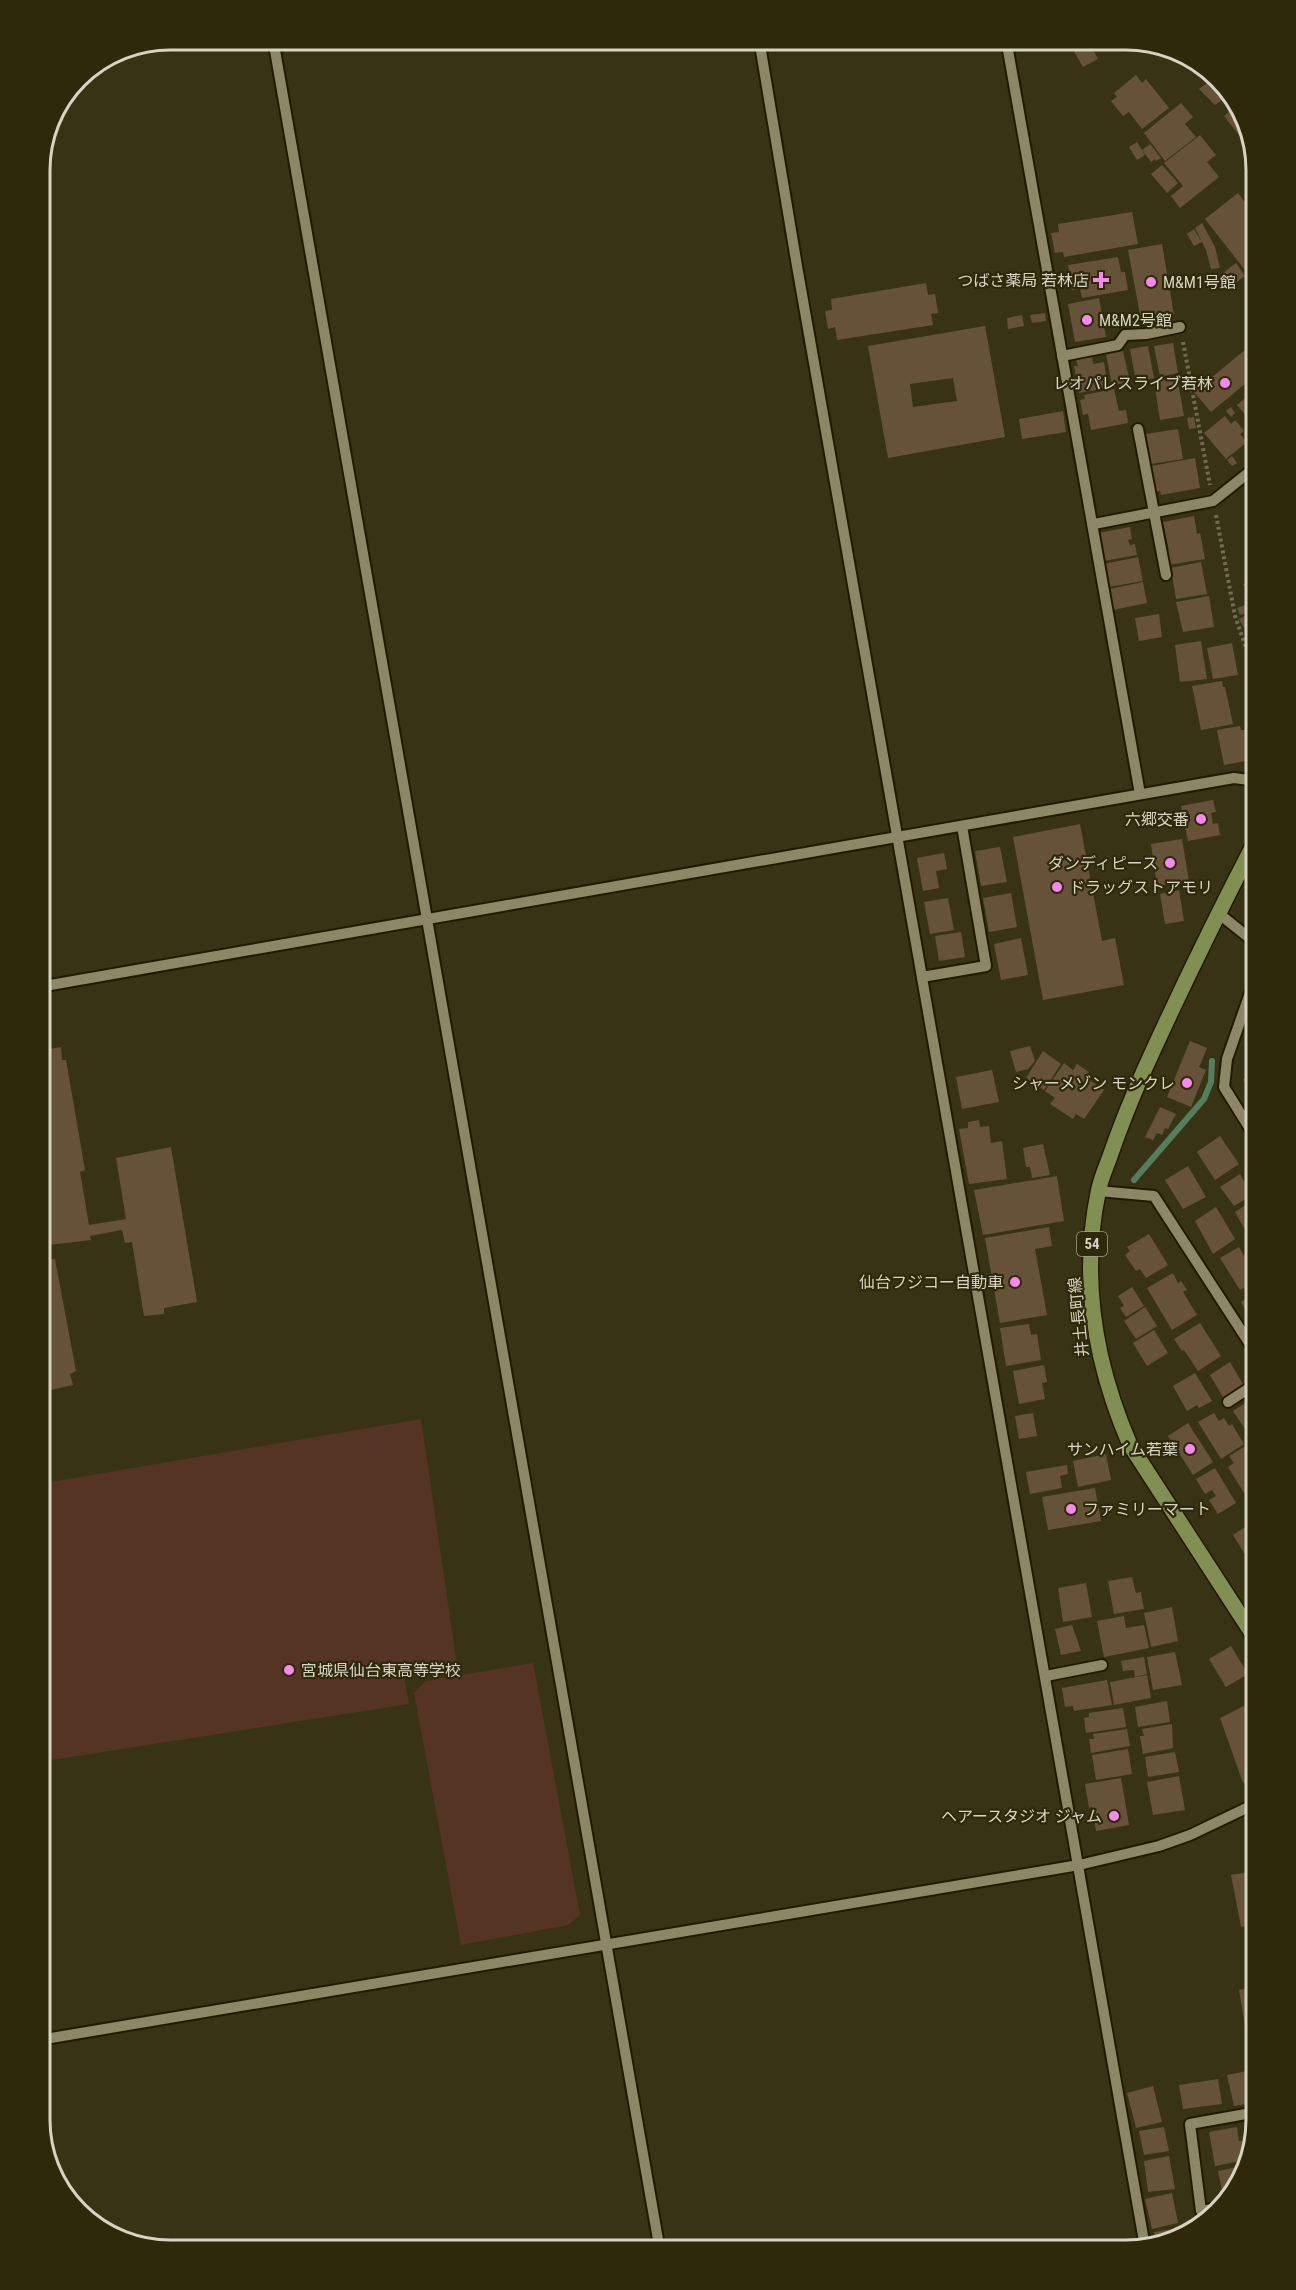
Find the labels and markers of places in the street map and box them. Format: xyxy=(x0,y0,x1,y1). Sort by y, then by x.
place label: つばさ薬局 若林店 xyxy=(957,271,1089,290)
marker: つばさ薬局 若林店 xyxy=(1094,273,1108,287)
place label: M&M1号館 xyxy=(1163,273,1236,292)
marker: M&M1号館 xyxy=(1144,275,1158,289)
place label: M&M2号館 xyxy=(1099,311,1172,330)
marker: M&M2号館 xyxy=(1080,313,1094,327)
place label: レオパレスライブ若林 xyxy=(1053,374,1213,393)
marker: レオパレスライブ若林 xyxy=(1218,376,1232,390)
place label: 六郷交番 xyxy=(1125,810,1189,829)
marker: 六郷交番 xyxy=(1194,812,1208,826)
place label: ダンディピース xyxy=(1048,854,1158,873)
marker: ダンディピース xyxy=(1163,856,1177,870)
place label: ドラッグストアモリ xyxy=(1069,878,1213,897)
marker: ドラッグストアモリ xyxy=(1050,880,1064,894)
place label: シャーメゾン モンクレ xyxy=(1012,1074,1175,1093)
marker: シャーメゾン モンクレ xyxy=(1180,1076,1194,1090)
place label: 仙台フジコー自動車 xyxy=(859,1273,1003,1292)
marker: 仙台フジコー自動車 xyxy=(1008,1275,1022,1289)
place label: サンハイム若葉 xyxy=(1067,1440,1178,1459)
marker: サンハイム若葉 xyxy=(1183,1442,1197,1456)
place label: ファミリーマート xyxy=(1083,1500,1211,1519)
marker: ファミリーマート xyxy=(1064,1502,1078,1516)
place label: 宮城県仙台東高等学校 xyxy=(301,1661,461,1680)
marker: 宮城県仙台東高等学校 xyxy=(282,1663,296,1677)
place label: ヘアースタジオ ジャム xyxy=(941,1807,1102,1826)
marker: ヘアースタジオ ジャム xyxy=(1107,1809,1121,1823)

